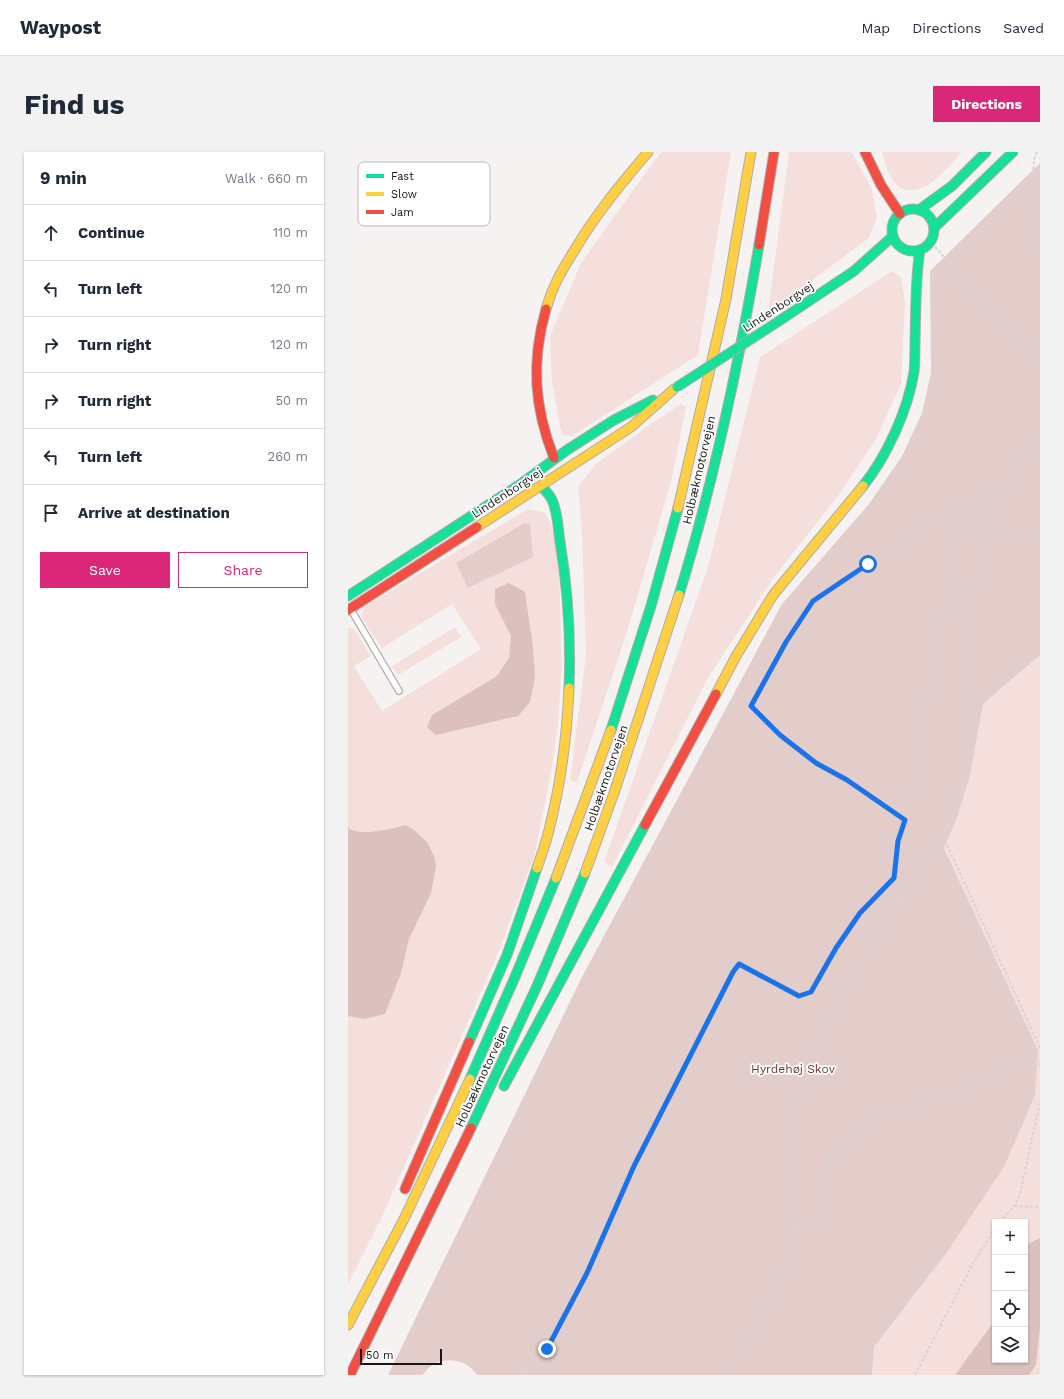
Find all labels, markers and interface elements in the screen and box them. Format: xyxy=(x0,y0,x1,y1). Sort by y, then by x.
text: Waypost xyxy=(20,16,101,39)
text: Map xyxy=(862,20,890,36)
text: Directions xyxy=(912,20,981,36)
text: Saved xyxy=(1003,20,1044,36)
button: Directions xyxy=(933,86,1040,122)
text: Find us xyxy=(24,88,124,121)
legend xyxy=(358,162,490,226)
text: 9 min xyxy=(40,168,87,188)
text: Fast xyxy=(391,170,414,183)
text: Walk · 660 m xyxy=(225,171,308,186)
text: Slow xyxy=(391,188,417,201)
text: Jam xyxy=(391,206,414,219)
icon: ahead xyxy=(40,222,62,244)
text: Continue xyxy=(78,224,145,242)
text: 110 m xyxy=(273,225,308,240)
icon: left xyxy=(40,278,62,300)
street label: Lindenborgvej xyxy=(740,279,816,335)
text: Turn left xyxy=(78,280,142,298)
text: 120 m xyxy=(270,281,308,296)
icon: right xyxy=(40,334,62,356)
text: Turn right xyxy=(78,336,151,354)
text: 120 m xyxy=(270,337,308,352)
icon: right xyxy=(40,390,62,412)
text: Turn right xyxy=(78,392,151,410)
text: 50 m xyxy=(276,393,308,408)
street label: Holbækmotorvejen xyxy=(680,414,718,526)
icon: left xyxy=(40,446,62,468)
text: Turn left xyxy=(78,448,142,466)
text: 260 m xyxy=(268,449,308,464)
street label: Lindenborgvej xyxy=(469,465,545,521)
icon: arrive xyxy=(40,502,62,524)
text: Arrive at destination xyxy=(78,504,230,522)
button: Save xyxy=(40,552,170,588)
button: Share xyxy=(178,552,308,588)
route start xyxy=(859,555,877,573)
street label: Holbækmotorvejen xyxy=(581,723,631,833)
street label: Holbækmotorvejen xyxy=(452,1023,512,1129)
park label: Hyrdehøj Skov xyxy=(751,1062,836,1076)
map controls xyxy=(992,1219,1028,1363)
button: + xyxy=(992,1219,1028,1255)
button: − xyxy=(992,1255,1028,1291)
button: locate xyxy=(992,1291,1028,1327)
button: layers xyxy=(992,1327,1028,1363)
route end xyxy=(538,1340,556,1358)
scale bar xyxy=(360,1347,442,1366)
text: 50 m xyxy=(366,1349,393,1362)

